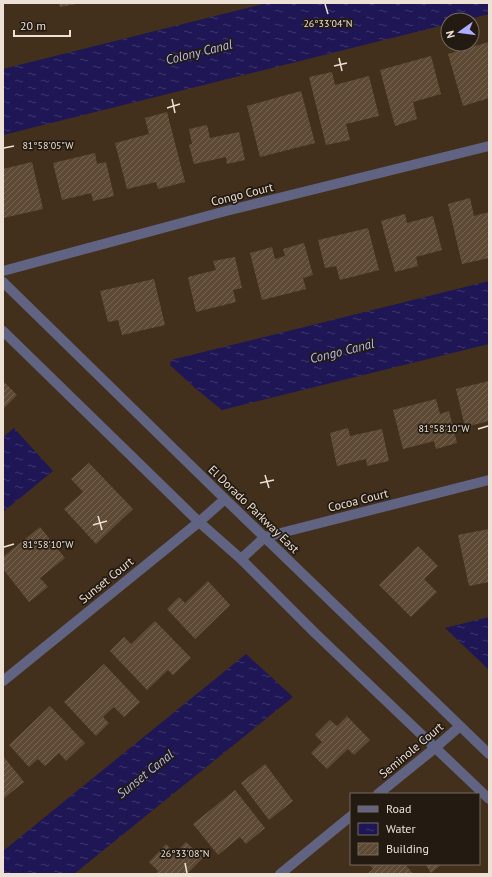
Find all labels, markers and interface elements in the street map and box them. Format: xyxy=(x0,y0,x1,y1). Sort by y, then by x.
scale bar xyxy=(14,12,70,38)
north arrow xyxy=(440,12,480,52)
text: 26°33'04"N xyxy=(303,17,353,30)
text: 20 m xyxy=(20,18,46,33)
text: N xyxy=(443,29,458,40)
water label: Colony Canal xyxy=(164,35,235,68)
text: 81°58'05"W xyxy=(22,139,74,152)
street label: Congo Court xyxy=(209,179,275,209)
water label: Congo Canal xyxy=(308,335,376,367)
text: 81°58'10"W xyxy=(418,422,470,435)
street label: El Dorado Parkway East xyxy=(206,462,302,556)
street label: Cocoa Court xyxy=(326,485,390,515)
text: 81°58'10"W xyxy=(22,538,74,551)
street label: Sunset Court xyxy=(76,554,136,606)
street label: Seminole Court xyxy=(376,719,446,781)
water label: Sunset Canal xyxy=(113,746,177,802)
legend xyxy=(350,793,480,865)
text: Road xyxy=(386,801,411,816)
text: Water xyxy=(386,821,416,836)
text: Building xyxy=(386,841,429,856)
text: 26°33'08"N xyxy=(160,847,210,860)

